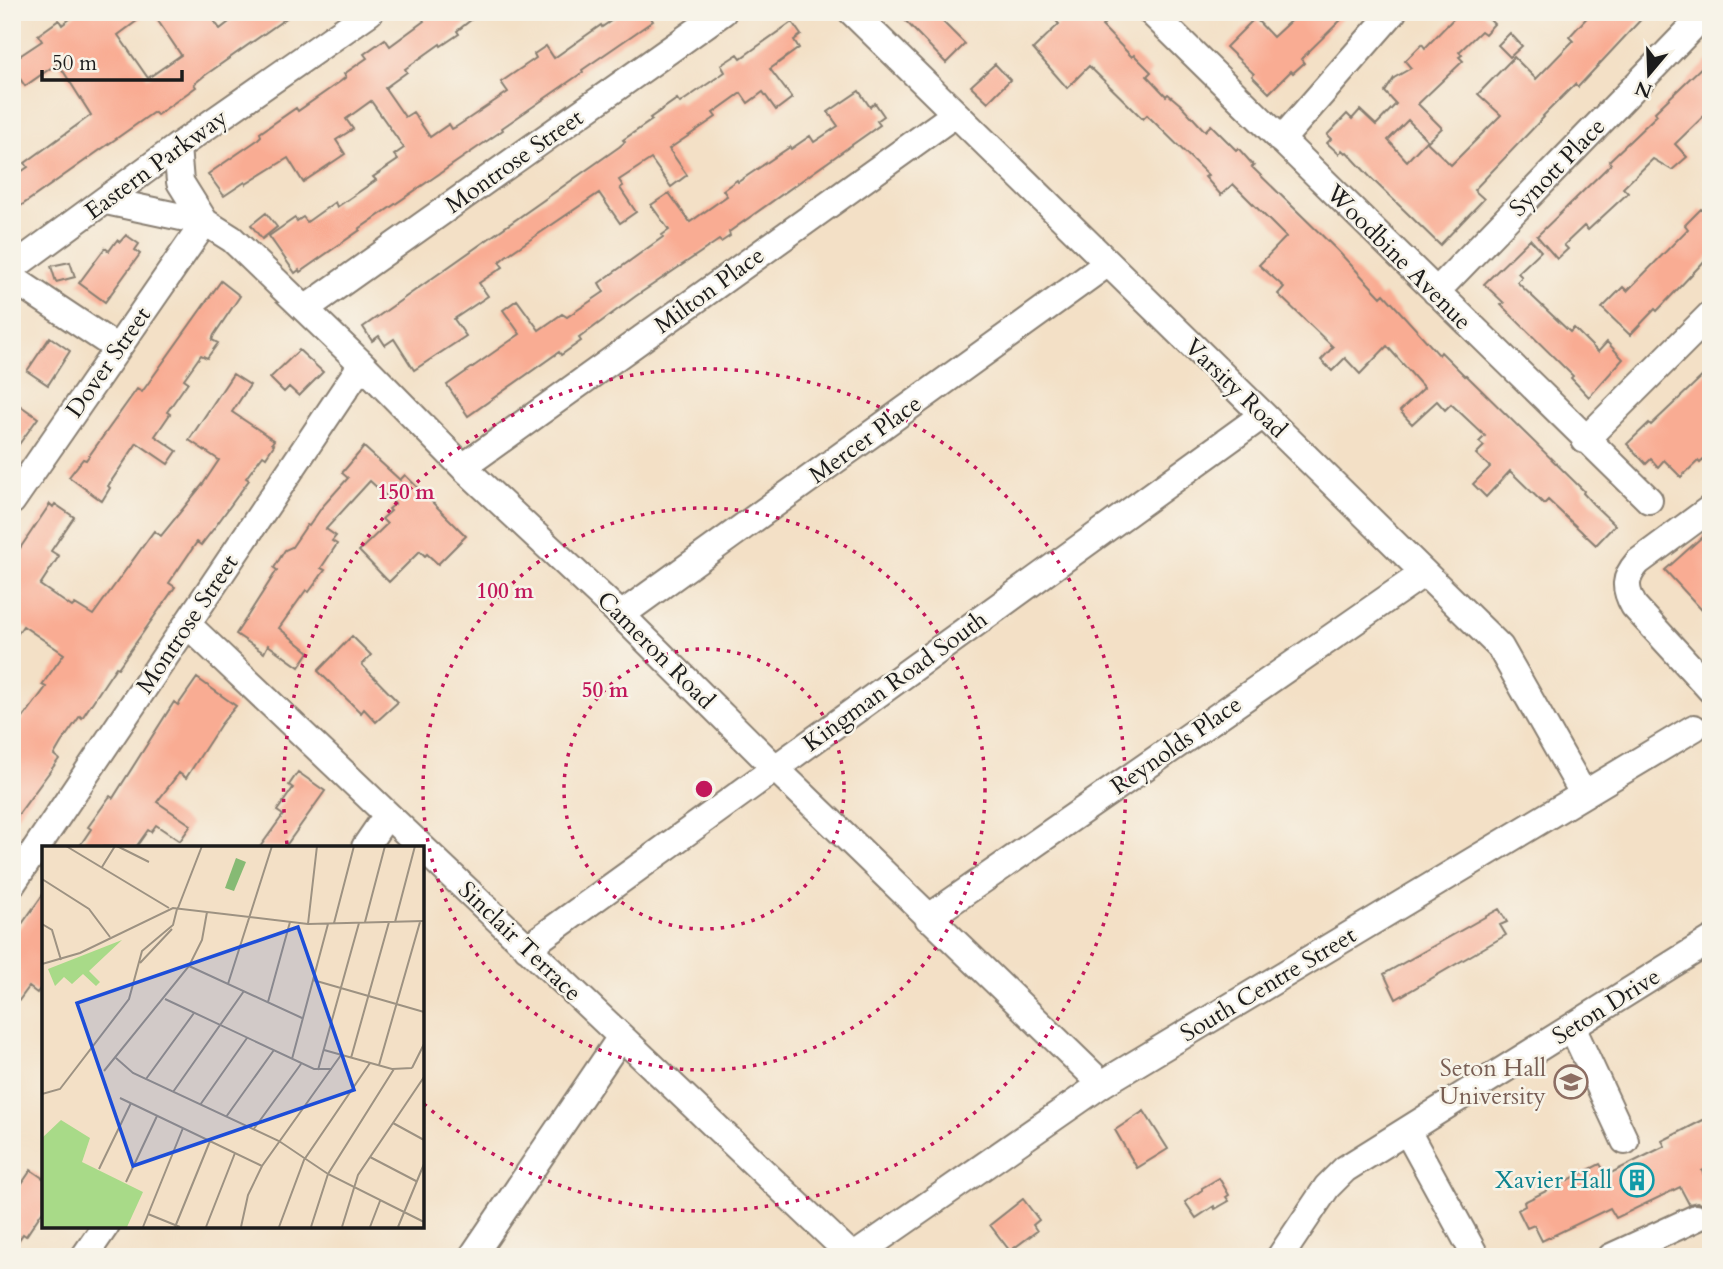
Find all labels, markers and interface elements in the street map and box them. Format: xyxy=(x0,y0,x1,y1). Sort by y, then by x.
scale bar xyxy=(42,38,182,82)
north arrow xyxy=(1614,38,1684,108)
text: 50 m xyxy=(52,49,97,78)
text: N xyxy=(1631,74,1656,104)
street label: Eastern Parkway xyxy=(78,101,235,227)
street label: Montrose Street xyxy=(439,101,590,221)
street label: Synott Place xyxy=(1502,111,1613,224)
street label: Woodbine Avenue xyxy=(1318,177,1479,337)
street label: Milton Place xyxy=(648,239,771,342)
street label: Dover Street xyxy=(58,300,159,424)
street label: Varsity Road xyxy=(1177,331,1294,446)
street label: Mercer Place xyxy=(802,387,928,491)
text: 150 m xyxy=(377,478,435,507)
street label: Montrose Street xyxy=(129,548,247,701)
text: 100 m xyxy=(476,577,534,606)
street label: Cameron Road xyxy=(589,584,722,717)
street label: Kingman Road South xyxy=(796,603,994,760)
text: 50 m xyxy=(582,676,629,705)
street label: Reynolds Place xyxy=(1104,688,1248,803)
centre of rings xyxy=(692,777,716,801)
inset map xyxy=(42,846,424,1227)
street label: Sinclair Terrace xyxy=(451,874,589,1009)
street label: South Centre Street xyxy=(1174,919,1363,1050)
street label: Seton Drive xyxy=(1546,960,1667,1053)
place label: Seton Hall University xyxy=(1439,1052,1546,1113)
school or university icon: Seton Hall University xyxy=(1552,1063,1590,1101)
building icon: Xavier Hall xyxy=(1618,1161,1656,1199)
place label: Xavier Hall xyxy=(1495,1164,1612,1197)

